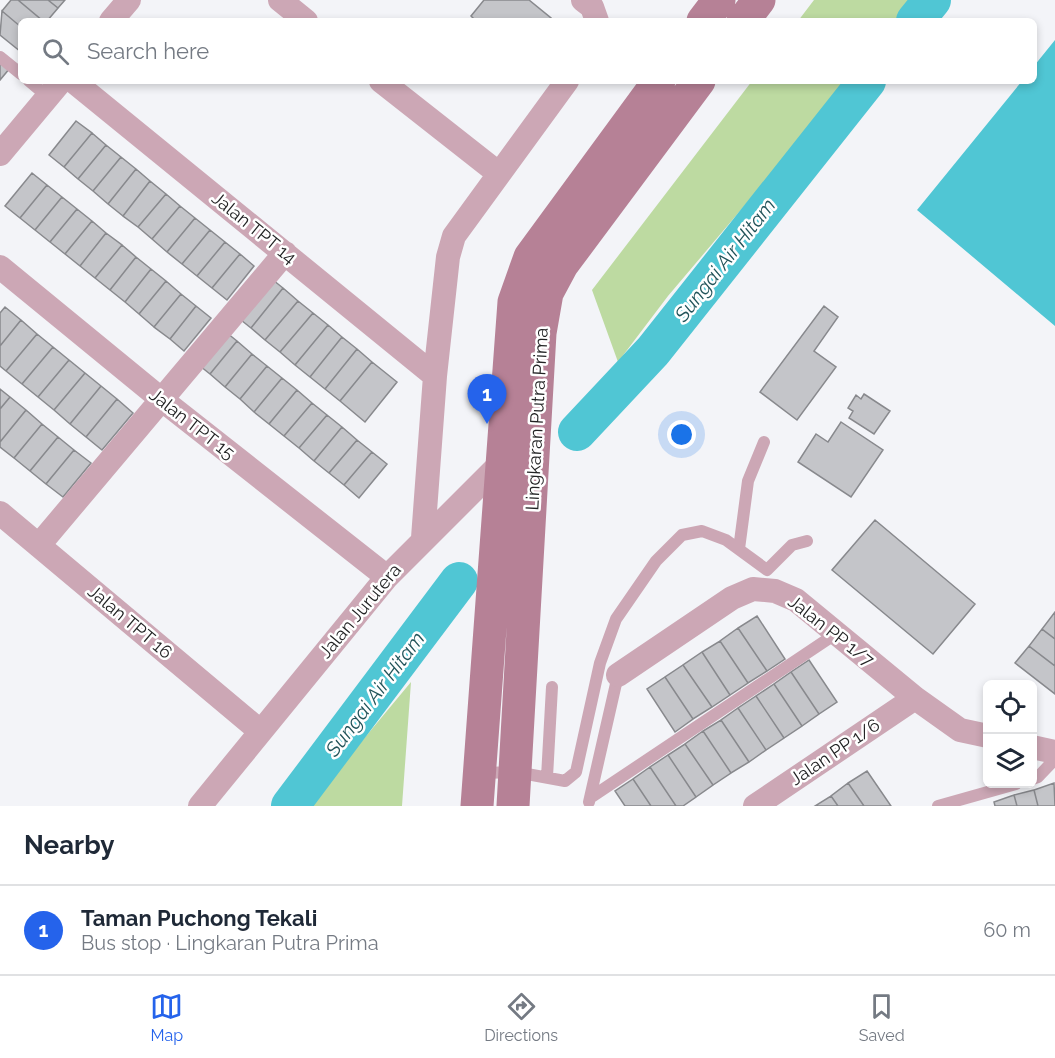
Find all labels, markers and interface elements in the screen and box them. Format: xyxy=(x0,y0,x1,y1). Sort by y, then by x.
search box xyxy=(18,18,1037,84)
icon: search xyxy=(39,35,72,68)
text: Search here xyxy=(87,38,209,64)
street label: Jalan TPT 14 xyxy=(208,187,301,268)
water label: Sungai Air Hitam xyxy=(669,194,781,327)
street label: Lingkaran Putra Prima xyxy=(521,327,552,511)
pin: 1 xyxy=(468,374,506,424)
street label: Jalan TPT 15 xyxy=(146,384,239,463)
your location xyxy=(667,420,696,449)
street label: Jalan Jurutera xyxy=(314,559,405,662)
street label: Jalan TPT 16 xyxy=(84,580,177,663)
street label: Jalan PP 1/7 xyxy=(784,591,879,671)
water label: Sungai Air Hitam xyxy=(320,627,430,762)
map controls xyxy=(983,680,1037,788)
button: locate xyxy=(983,680,1037,734)
street label: Jalan PP 1/6 xyxy=(786,714,884,789)
button: layers xyxy=(983,734,1037,788)
text: Nearby xyxy=(24,830,114,860)
text: Taman Puchong Tekali xyxy=(81,905,317,931)
text: 1 xyxy=(39,918,48,942)
text: 60 m xyxy=(983,918,1031,942)
text: Bus stop · Lingkaran Putra Prima xyxy=(81,931,379,955)
tab: Map xyxy=(150,990,183,1045)
tab: Directions xyxy=(484,990,558,1045)
tab: Saved xyxy=(859,990,905,1045)

